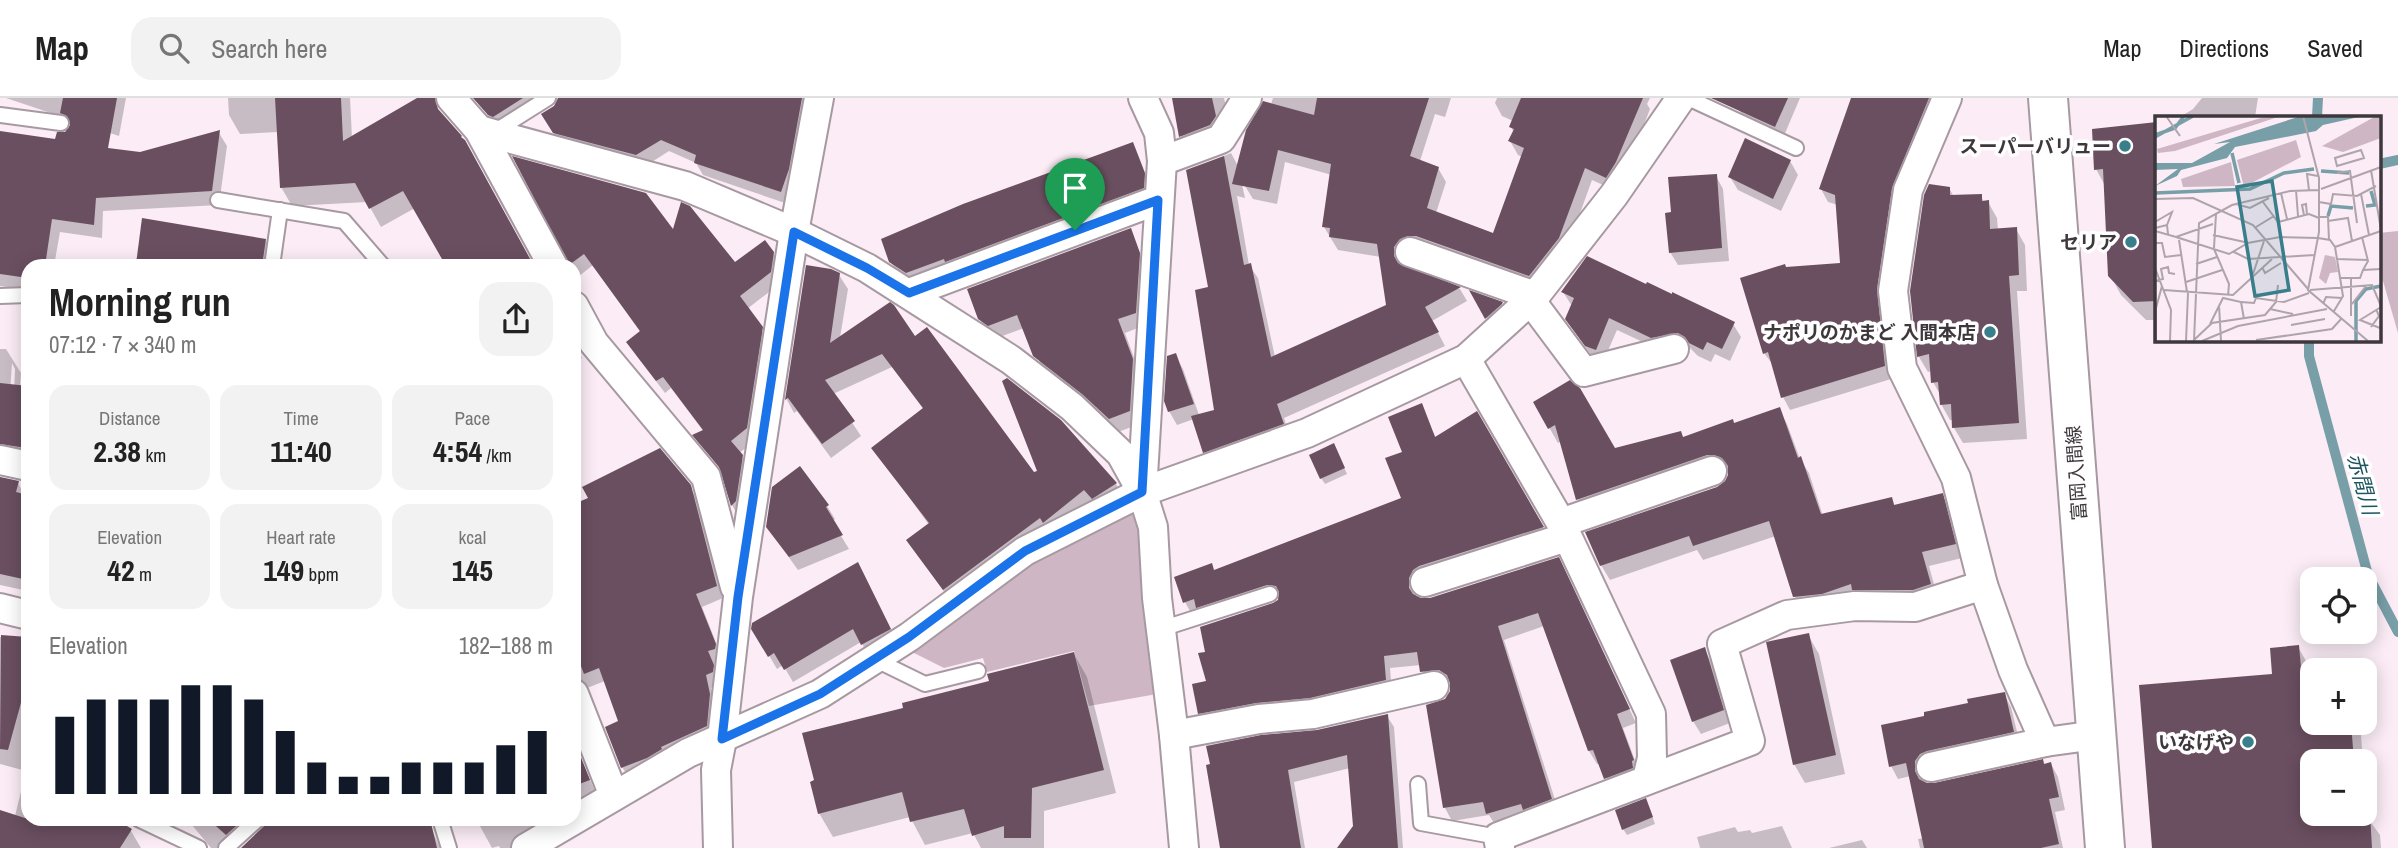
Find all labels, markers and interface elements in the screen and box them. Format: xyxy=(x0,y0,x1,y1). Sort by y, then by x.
search box xyxy=(131,17,621,80)
text: Map xyxy=(35,26,89,70)
icon: search xyxy=(155,29,193,67)
text: Search here xyxy=(211,31,327,66)
text: Map xyxy=(2103,32,2141,64)
text: Directions xyxy=(2179,32,2269,64)
text: Saved xyxy=(2307,32,2363,64)
inset map xyxy=(2155,116,2380,341)
place label: スーパーバリュー xyxy=(1959,133,2111,159)
marker: スーパーバリュー xyxy=(2117,138,2133,154)
pin xyxy=(1045,158,1105,230)
icon: arrive xyxy=(1056,169,1094,207)
place label: セリア xyxy=(2060,229,2117,255)
marker: セリア xyxy=(2123,234,2139,250)
text: Morning run xyxy=(49,277,231,328)
button: share xyxy=(479,282,553,356)
place label: ナポリのかまど 入間本店 xyxy=(1763,319,1976,345)
marker: ナポリのかまど 入間本店 xyxy=(1982,324,1998,340)
text: 07:12 · 7 × 340 m xyxy=(49,329,196,360)
text: Distance xyxy=(99,405,160,431)
text: Time xyxy=(283,405,319,431)
text: Pace xyxy=(455,405,490,431)
street label: 富岡入間線 xyxy=(2060,425,2092,521)
text: 2.38 xyxy=(93,431,141,471)
text: 11:40 xyxy=(270,431,332,471)
text: 4:54 xyxy=(433,431,482,471)
text: km xyxy=(141,442,166,468)
text: /km xyxy=(482,442,512,468)
water label: 赤間川 xyxy=(2341,450,2386,520)
text: Elevation xyxy=(97,524,162,550)
text: Heart rate xyxy=(266,524,336,550)
text: kcal xyxy=(458,524,486,550)
text: 42 xyxy=(107,550,135,590)
text: 149 xyxy=(263,550,304,590)
text: 145 xyxy=(452,550,493,590)
text: m xyxy=(135,561,152,587)
text: bpm xyxy=(304,561,339,587)
map controls xyxy=(2300,567,2377,826)
button: locate xyxy=(2300,567,2377,644)
text: Elevation xyxy=(49,630,128,661)
text: 182–188 m xyxy=(459,630,553,661)
button: + xyxy=(2300,658,2377,735)
place label: いなげや xyxy=(2158,729,2234,755)
marker: いなげや xyxy=(2240,734,2256,750)
button: − xyxy=(2300,749,2377,826)

